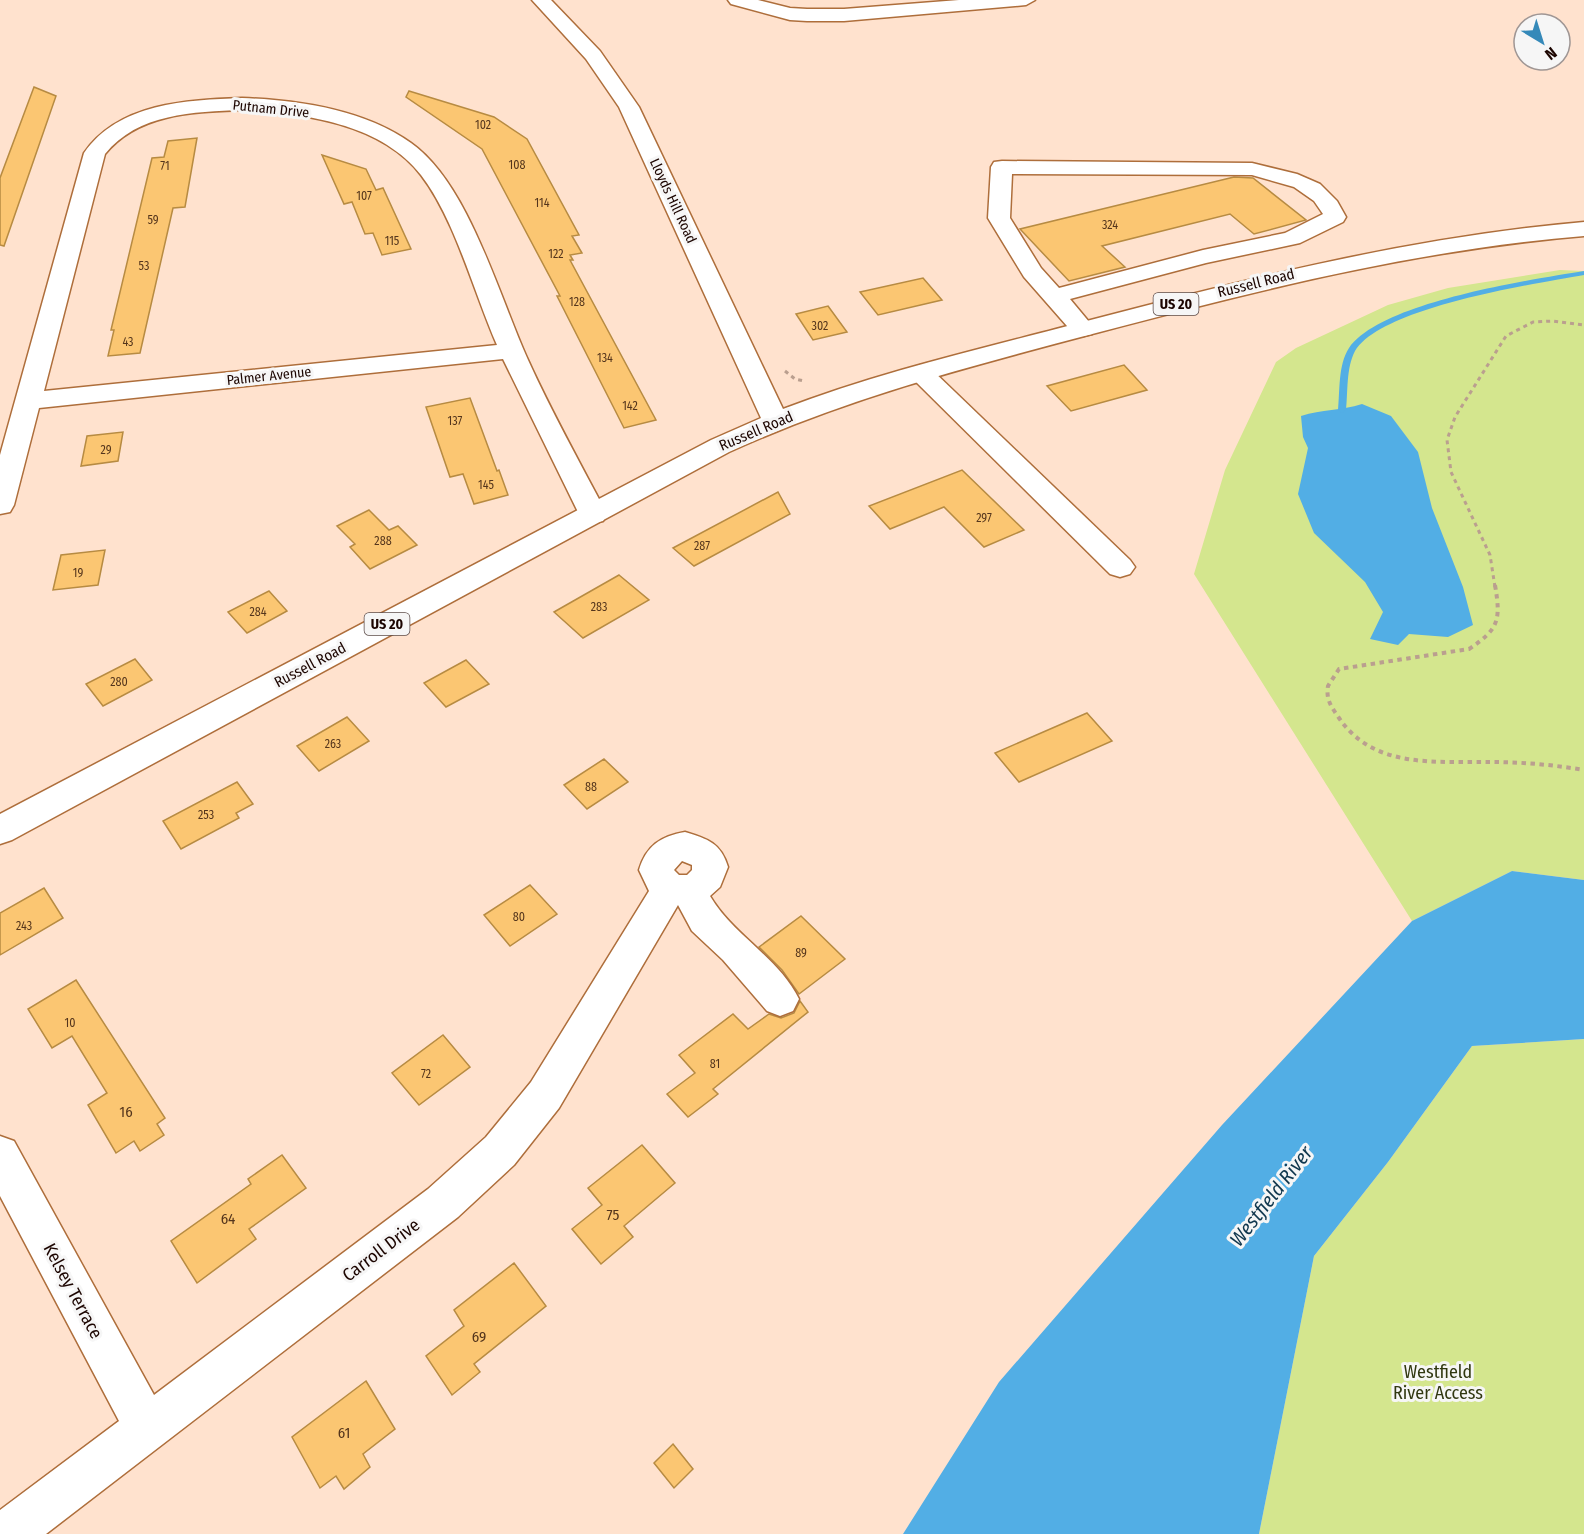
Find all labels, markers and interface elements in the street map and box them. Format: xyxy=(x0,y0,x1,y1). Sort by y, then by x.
north arrow xyxy=(1512,12,1572,72)
text: N xyxy=(1541,43,1561,64)
street label: Putnam Drive xyxy=(232,97,310,121)
house number: 102 xyxy=(475,118,491,132)
street label: Lloyds Hill Road xyxy=(646,156,700,246)
house number: 108 xyxy=(509,158,525,172)
house number: 71 xyxy=(160,159,170,173)
house number: 107 xyxy=(356,189,372,203)
house number: 114 xyxy=(534,196,550,210)
house number: 59 xyxy=(147,213,159,227)
house number: 324 xyxy=(1102,218,1118,232)
house number: 115 xyxy=(385,234,400,248)
house number: 122 xyxy=(548,247,564,261)
house number: 53 xyxy=(139,259,149,273)
street label: Russell Road xyxy=(1216,265,1296,301)
road number: US 20 xyxy=(1154,293,1198,315)
house number: 128 xyxy=(569,295,585,309)
house number: 302 xyxy=(812,319,828,333)
house number: 43 xyxy=(122,335,134,349)
house number: 134 xyxy=(597,351,613,365)
street label: Palmer Avenue xyxy=(226,363,312,389)
house number: 142 xyxy=(622,399,638,413)
street label: Russell Road xyxy=(716,407,796,455)
house number: 137 xyxy=(448,414,463,428)
house number: 29 xyxy=(100,443,112,457)
house number: 145 xyxy=(478,478,494,492)
house number: 297 xyxy=(976,511,992,525)
house number: 288 xyxy=(374,534,392,548)
house number: 287 xyxy=(694,539,710,553)
house number: 19 xyxy=(73,566,83,580)
house number: 283 xyxy=(591,600,607,614)
house number: 284 xyxy=(249,605,267,619)
road number: US 20 xyxy=(364,613,410,635)
street label: Russell Road xyxy=(271,639,349,691)
house number: 280 xyxy=(110,675,128,689)
house number: 263 xyxy=(325,737,341,751)
house number: 88 xyxy=(585,780,597,794)
house number: 253 xyxy=(198,808,214,822)
house number: 80 xyxy=(513,910,525,924)
house number: 243 xyxy=(16,919,32,933)
house number: 89 xyxy=(795,946,807,960)
house number: 10 xyxy=(65,1016,75,1030)
house number: 81 xyxy=(710,1057,720,1071)
house number: 72 xyxy=(421,1067,431,1081)
house number: 16 xyxy=(119,1103,133,1121)
water label: Westfield River xyxy=(1224,1140,1318,1251)
house number: 75 xyxy=(607,1206,619,1224)
house number: 64 xyxy=(221,1210,235,1228)
street label: Carroll Drive xyxy=(338,1214,424,1286)
street label: Kelsey Terrace xyxy=(39,1239,107,1343)
house number: 69 xyxy=(472,1328,486,1346)
park label: Westfield River Access xyxy=(1393,1361,1483,1404)
house number: 61 xyxy=(338,1424,350,1442)

